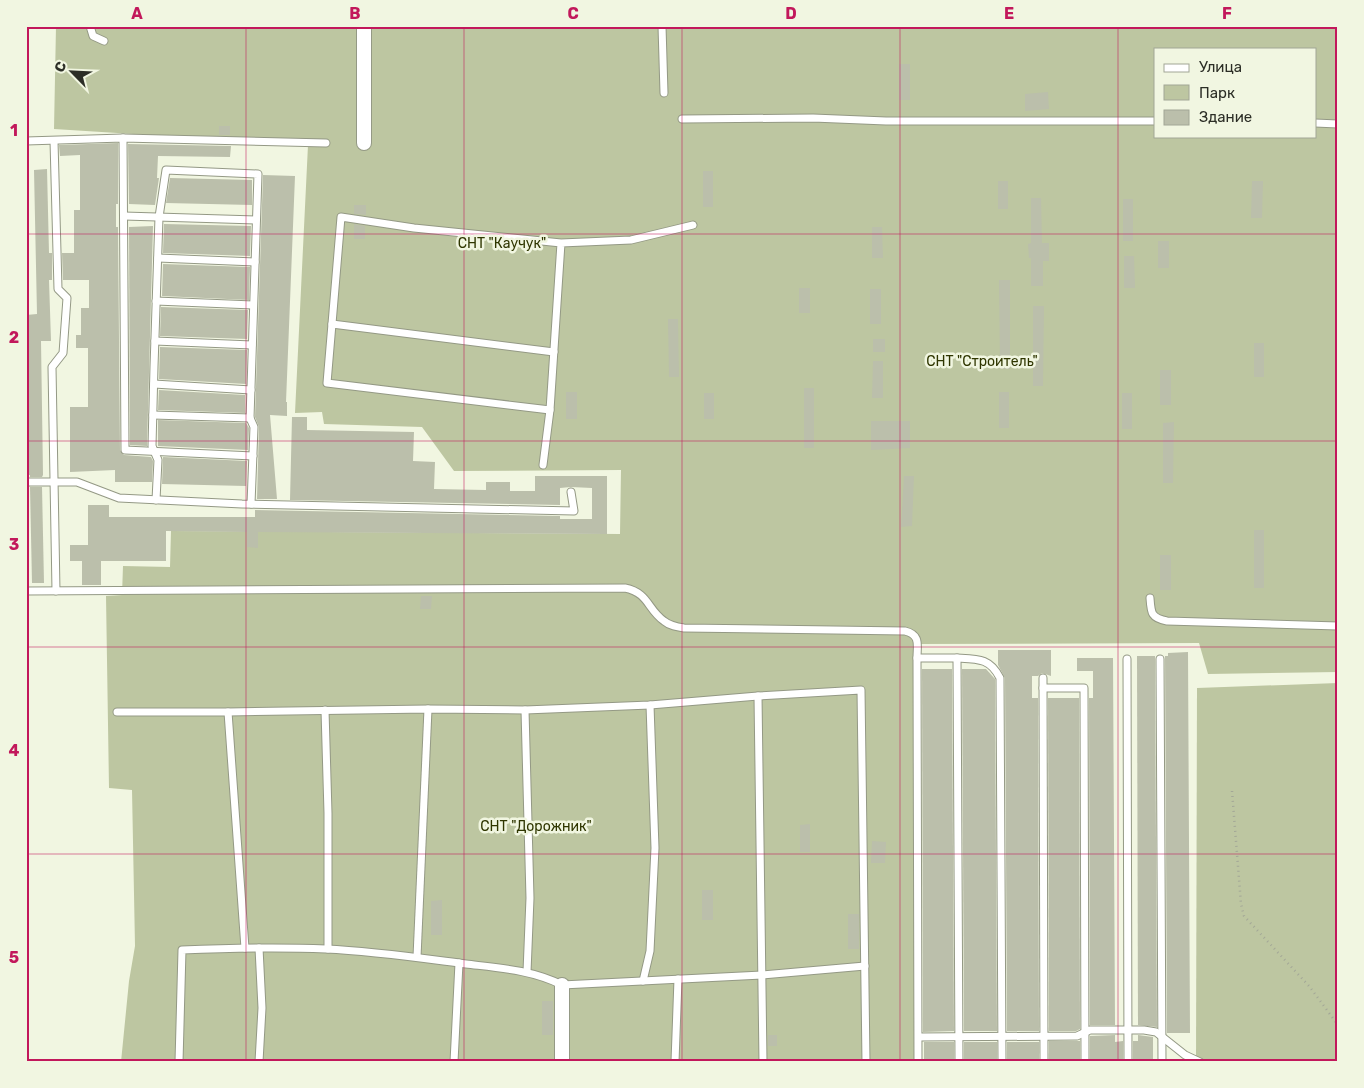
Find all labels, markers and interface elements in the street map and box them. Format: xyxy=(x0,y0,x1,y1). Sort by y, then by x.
text: A xyxy=(131,4,143,23)
text: B xyxy=(349,4,361,23)
text: C xyxy=(567,4,579,23)
text: D xyxy=(785,4,797,23)
text: E xyxy=(1004,4,1014,23)
text: F xyxy=(1222,4,1232,23)
north arrow xyxy=(48,48,98,98)
legend xyxy=(1154,48,1316,138)
text: Улица xyxy=(1199,58,1242,76)
text: С xyxy=(51,59,70,75)
text: Парк xyxy=(1199,84,1235,102)
text: Здание xyxy=(1199,108,1252,126)
text: 1 xyxy=(10,121,18,140)
park label: СНТ "Каучук" xyxy=(458,235,546,252)
text: 2 xyxy=(9,328,19,347)
park label: СНТ "Строитель" xyxy=(926,353,1038,370)
text: 3 xyxy=(9,535,19,554)
text: 4 xyxy=(9,741,20,760)
park label: СНТ "Дорожник" xyxy=(480,818,592,835)
text: 5 xyxy=(9,948,19,967)

